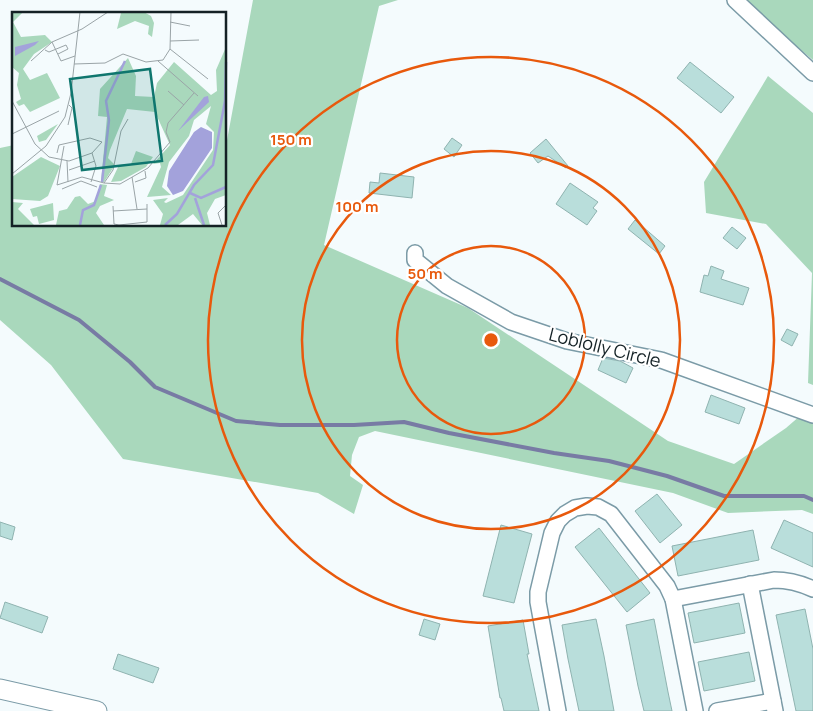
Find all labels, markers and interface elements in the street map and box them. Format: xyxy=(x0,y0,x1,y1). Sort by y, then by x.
inset map xyxy=(12,12,226,226)
text: 150 m xyxy=(270,129,312,150)
text: 100 m xyxy=(336,196,378,217)
text: 50 m xyxy=(407,263,443,284)
street label: Loblolly Circle xyxy=(546,321,664,373)
centre of rings xyxy=(482,331,500,349)

